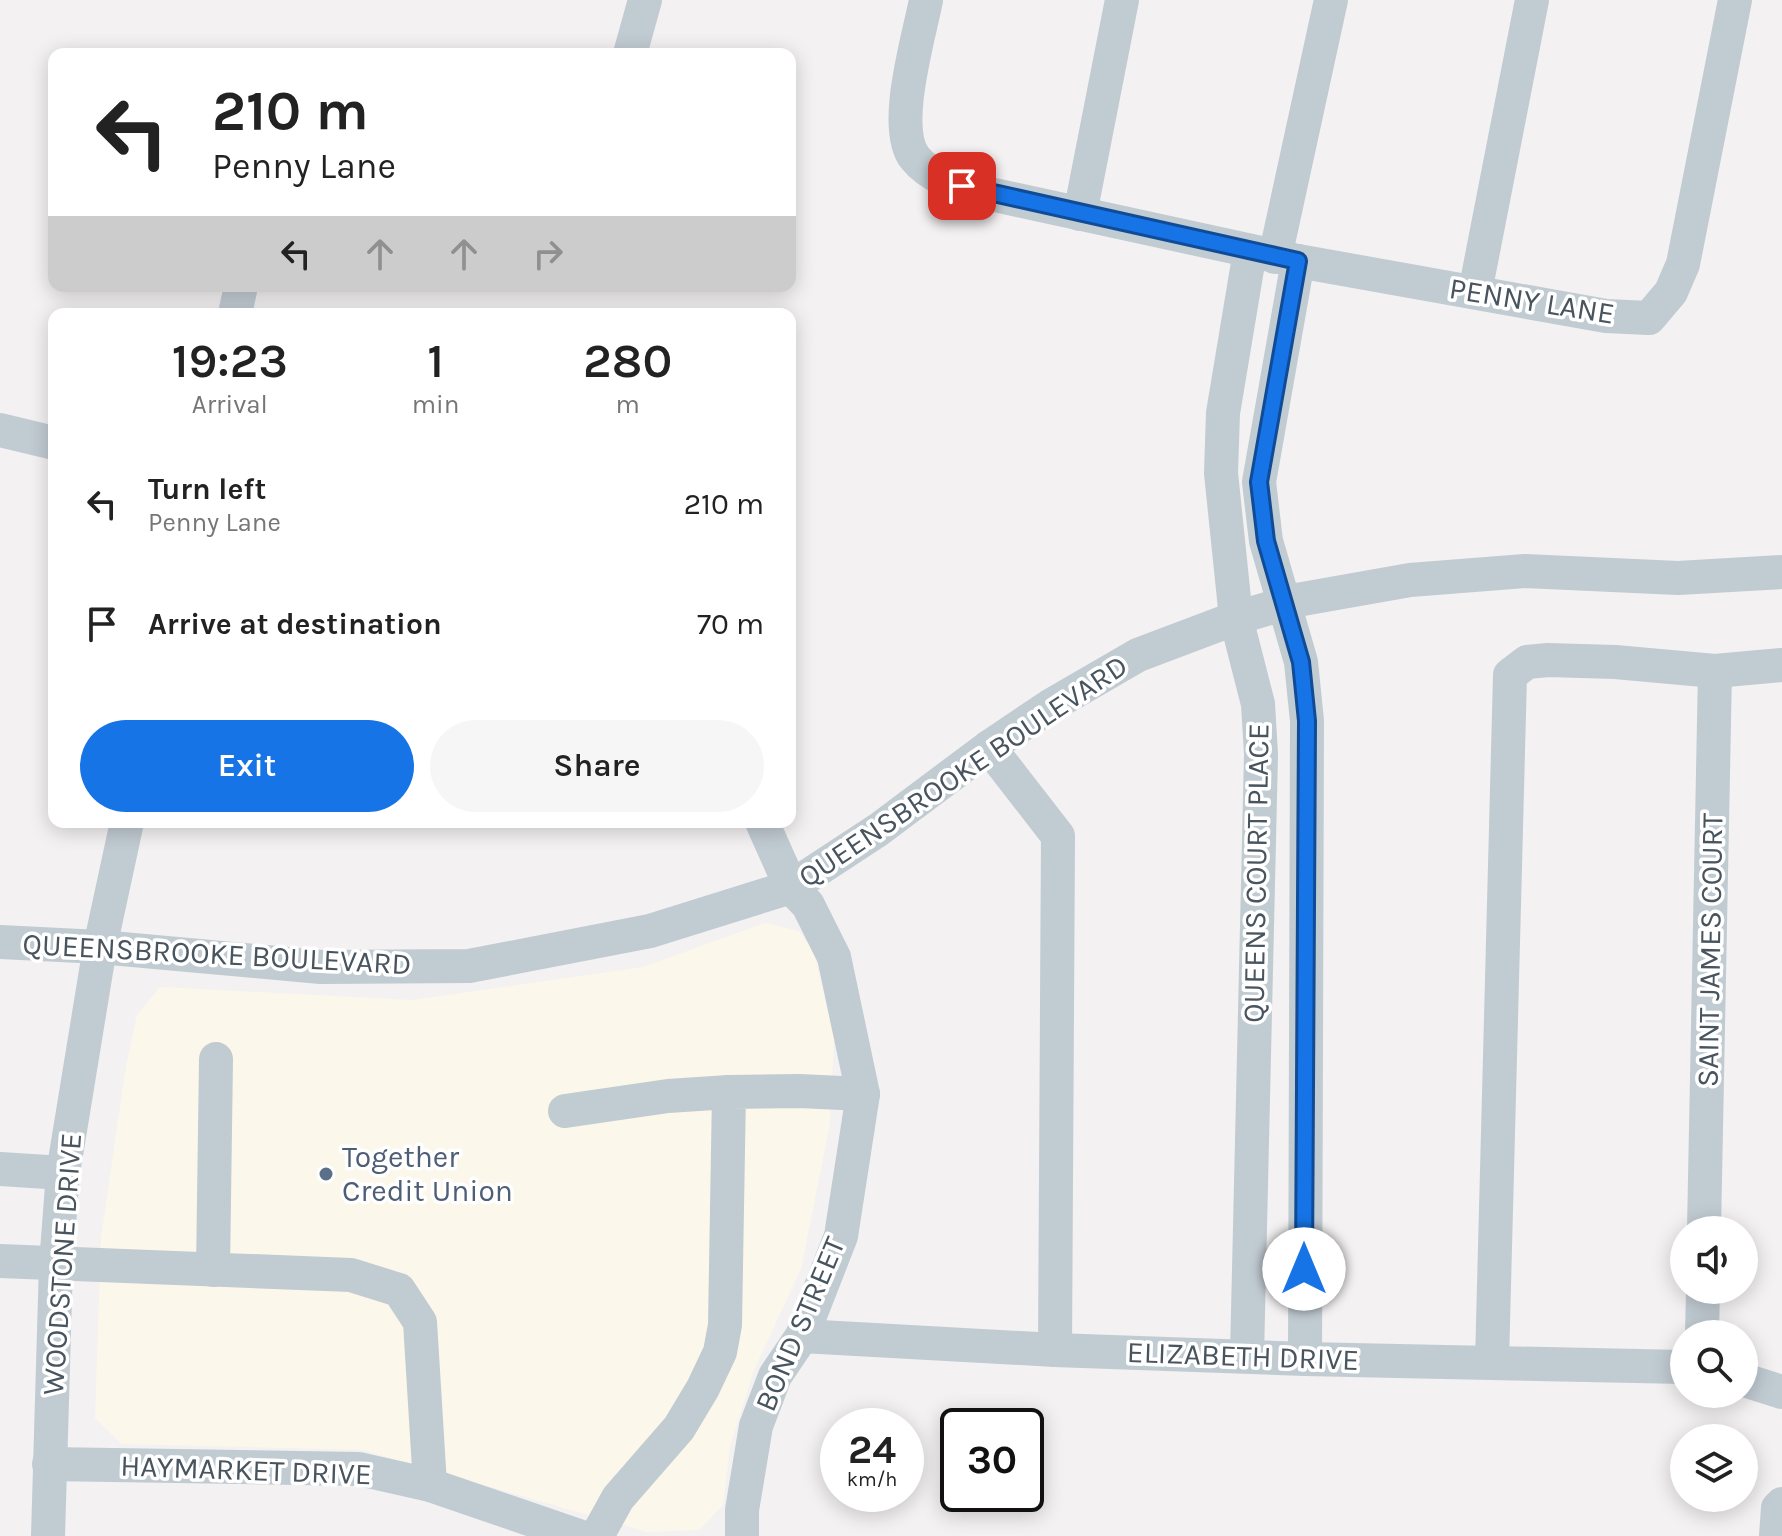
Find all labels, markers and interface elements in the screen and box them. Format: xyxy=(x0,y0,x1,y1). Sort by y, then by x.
text: 210 m xyxy=(212,78,369,143)
icon: left xyxy=(80,80,184,184)
text: Penny Lane xyxy=(212,145,396,187)
pin xyxy=(928,152,996,220)
icon: arrive xyxy=(940,164,984,208)
icon: left xyxy=(274,232,318,276)
icon: ahead xyxy=(358,232,402,276)
icon: ahead xyxy=(442,232,486,276)
icon: right xyxy=(526,232,570,276)
street label: PENNY LANE xyxy=(1447,270,1617,332)
text: 19:23 xyxy=(172,333,288,389)
text: 1 xyxy=(427,333,444,389)
text: 280 xyxy=(583,333,672,389)
text: Arrival xyxy=(192,389,268,420)
text: min xyxy=(412,389,459,420)
text: m xyxy=(616,389,640,420)
text: Turn left xyxy=(148,471,266,507)
icon: left xyxy=(80,482,124,526)
text: 210 m xyxy=(684,486,764,522)
text: Penny Lane xyxy=(148,507,281,538)
icon: arrive xyxy=(80,602,124,646)
text: Arrive at destination xyxy=(148,606,442,642)
text: 70 m xyxy=(697,606,764,642)
street label: QUEENSBROOKE BOULEVARD xyxy=(792,647,1134,895)
button: Exit xyxy=(80,720,414,812)
button: Share xyxy=(430,720,764,812)
street label: QUEENS COURT PLACE xyxy=(1235,723,1277,1023)
street label: SAINT JAMES COURT xyxy=(1690,813,1730,1087)
street label: QUEENSBROOKE BOULEVARD xyxy=(22,926,412,982)
street label: WOODSTONE DRIVE xyxy=(35,1132,89,1396)
place label: Together Credit Union xyxy=(342,1139,513,1209)
marker: Together Credit Union xyxy=(317,1165,335,1183)
map controls xyxy=(1670,1216,1758,1512)
button: sound xyxy=(1670,1216,1758,1304)
position arrow xyxy=(1262,1227,1346,1311)
street label: BOND STREET xyxy=(747,1231,853,1417)
button: search xyxy=(1670,1320,1758,1408)
street label: ELIZABETH DRIVE xyxy=(1126,1334,1360,1378)
speed limit sign: 30 xyxy=(940,1408,1044,1512)
button: layers xyxy=(1670,1424,1758,1512)
text: 24 xyxy=(848,1426,896,1473)
street label: HAYMARKET DRIVE xyxy=(120,1448,372,1492)
text: km/h xyxy=(847,1468,897,1491)

